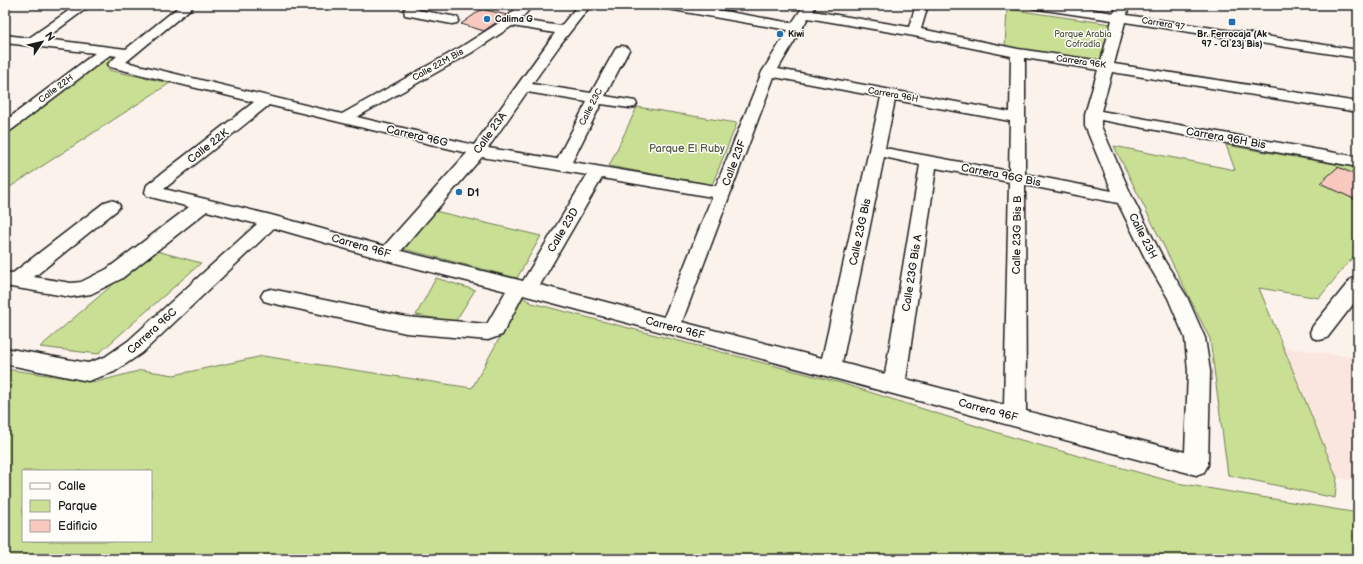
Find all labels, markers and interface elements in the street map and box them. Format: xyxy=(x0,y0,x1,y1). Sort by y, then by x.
marker: Calima G xyxy=(482,14,492,24)
place label: Calima G xyxy=(495,14,533,25)
street label: Carrera 97 xyxy=(1141,15,1186,33)
marker: Br. Ferrocaja (Ak 97 - Cl 23j Bis) xyxy=(1227,17,1237,27)
north arrow xyxy=(22,22,62,62)
text: N xyxy=(42,29,57,44)
marker: Kiwi xyxy=(775,29,785,39)
place label: Kiwi xyxy=(788,29,804,40)
park label: Parque Arabia Cofradía xyxy=(1054,29,1112,50)
place label: Br. Ferrocaja (Ak 97 - Cl 23j Bis) xyxy=(1197,29,1267,50)
street label: Calle 22M Bis xyxy=(411,46,466,84)
street label: Carrera 96K xyxy=(1055,53,1107,71)
street label: Calle 22H xyxy=(37,72,75,106)
street label: Carrera 96H xyxy=(867,85,919,105)
street label: Calle 23C xyxy=(577,86,605,127)
street label: Calle 23A xyxy=(471,109,510,156)
street label: Carrera 96G xyxy=(385,123,449,149)
street label: Calle 22K xyxy=(185,125,232,166)
street label: Carrera 96H Bis xyxy=(1185,125,1267,152)
street label: Calle 23F xyxy=(719,138,749,188)
park label: Parque El Ruby xyxy=(649,142,725,155)
street label: Carrera 96G Bis xyxy=(960,161,1043,189)
place label: D1 xyxy=(467,186,479,199)
marker: D1 xyxy=(454,187,464,197)
street label: Calle 23G Bis B xyxy=(1010,195,1024,274)
street label: Calle 23G Bis xyxy=(847,197,874,267)
street label: Calle 23D xyxy=(545,205,581,255)
street label: Calle 23H xyxy=(1126,211,1160,261)
street label: Carrera 96F xyxy=(330,231,392,261)
street label: Calle 23G Bis A xyxy=(899,233,925,312)
street label: Carrera 96C xyxy=(125,305,180,357)
street label: Carrera 96F xyxy=(644,314,707,342)
street label: Carrera 96F xyxy=(957,396,1020,424)
legend xyxy=(22,470,152,542)
text: Calle xyxy=(58,479,86,494)
text: Parque xyxy=(58,499,97,514)
text: Edificio xyxy=(58,519,98,534)

